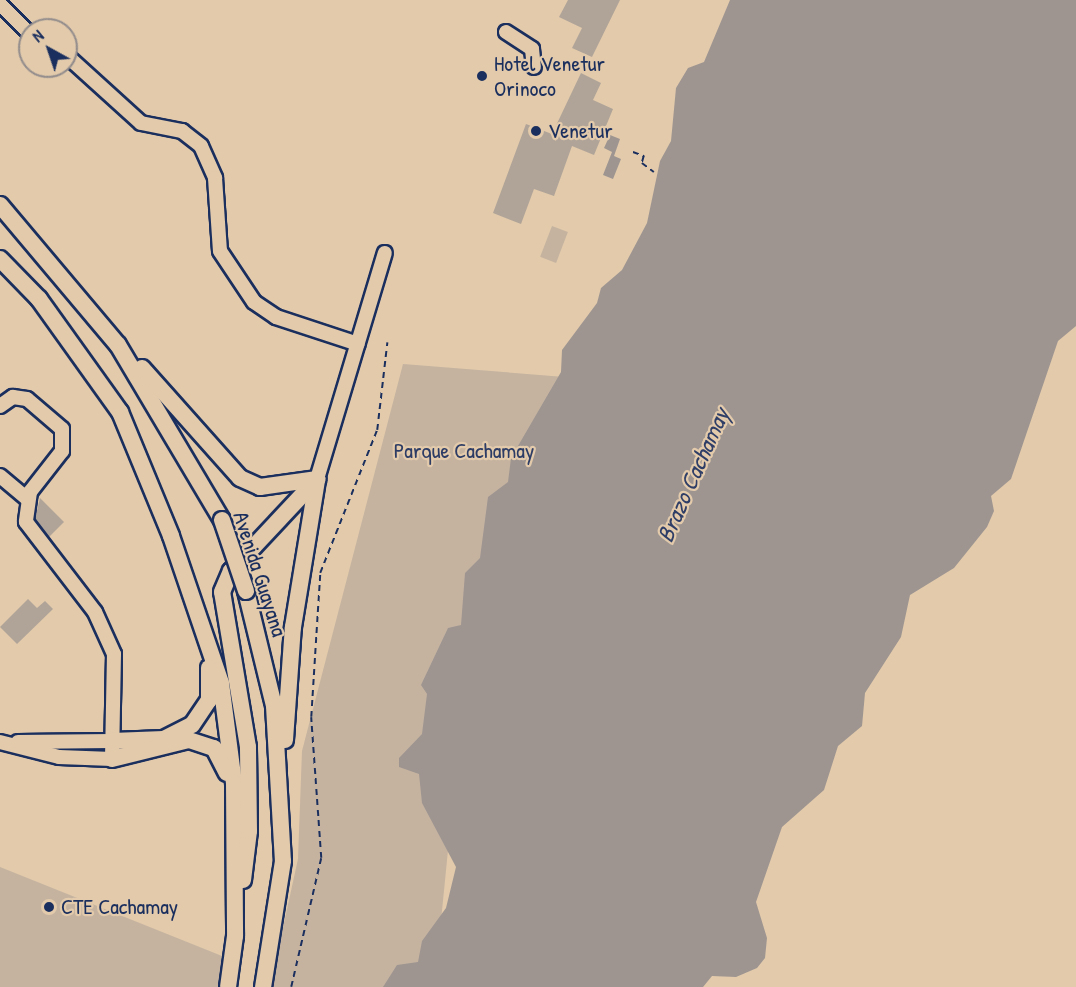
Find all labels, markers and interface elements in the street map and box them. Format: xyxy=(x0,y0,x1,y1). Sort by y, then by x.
north arrow xyxy=(18,18,78,78)
text: N xyxy=(27,25,48,47)
place label: Hotel Venetur Orinoco xyxy=(494,50,605,101)
marker: Hotel Venetur Orinoco xyxy=(475,69,489,83)
place label: Venetur xyxy=(548,118,613,144)
marker: Venetur xyxy=(529,124,543,138)
water label: Brazo Cachamay xyxy=(651,404,735,546)
park label: Parque Cachamay xyxy=(394,438,534,464)
street label: Avenida Guayana xyxy=(227,508,293,640)
place label: CTE Cachamay xyxy=(61,894,178,920)
marker: CTE Cachamay xyxy=(42,900,56,914)

